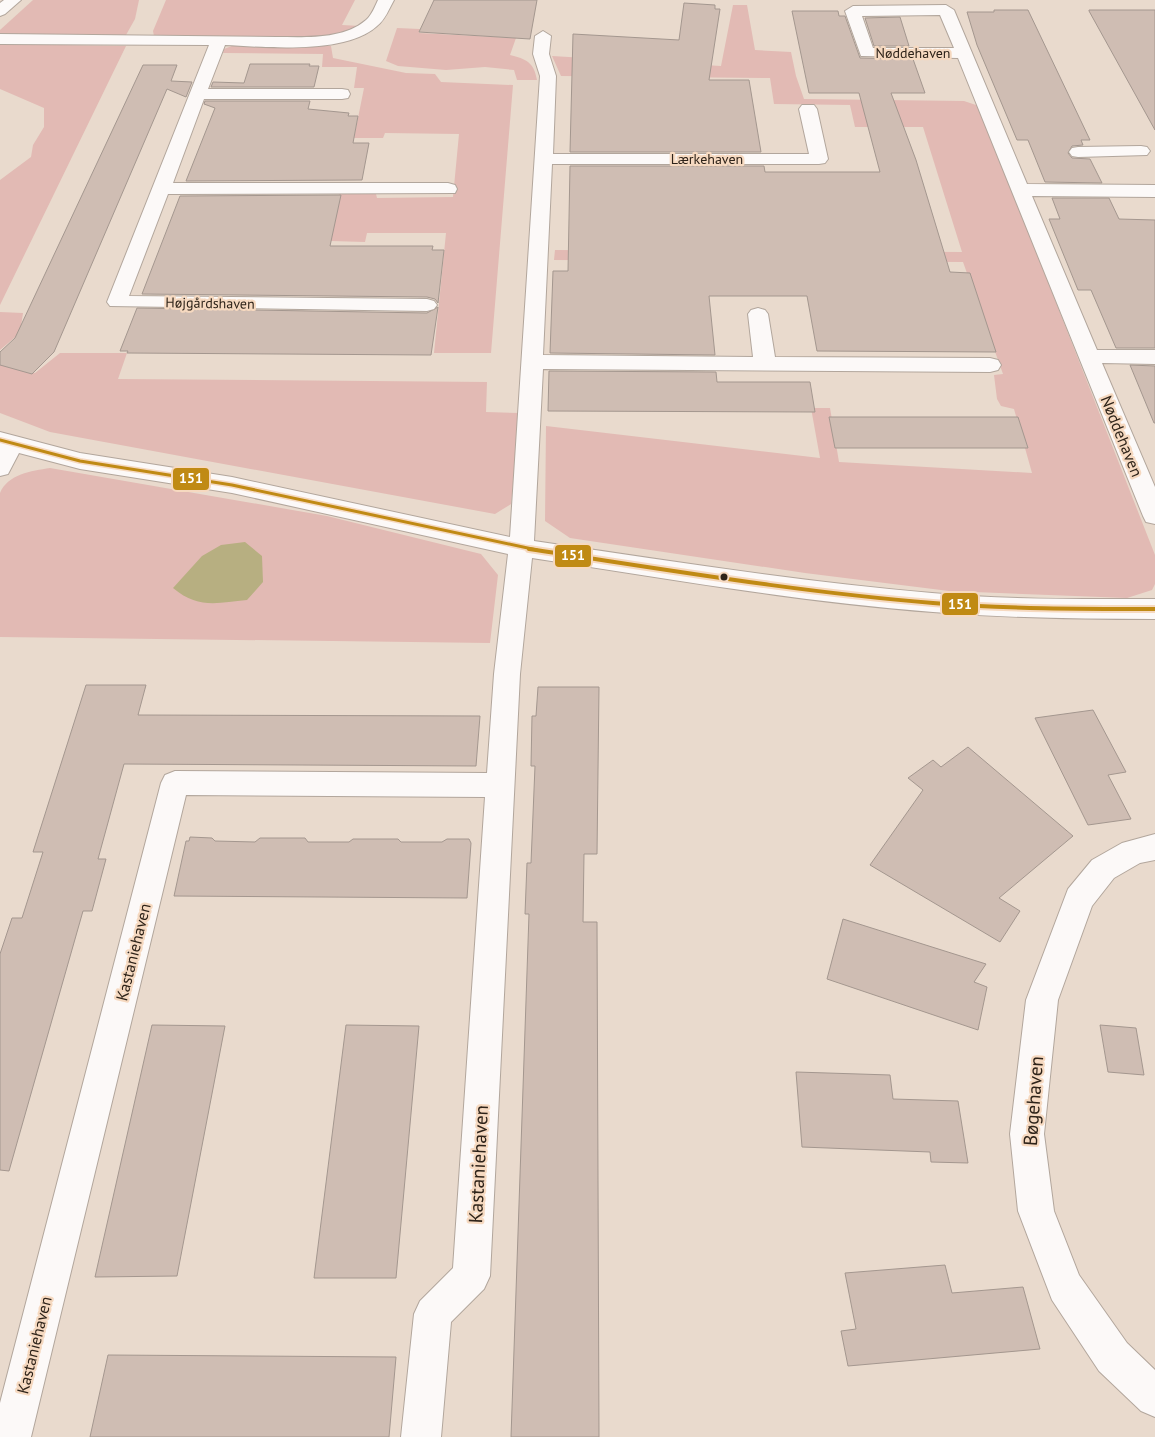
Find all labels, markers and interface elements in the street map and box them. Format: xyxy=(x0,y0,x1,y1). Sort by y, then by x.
street label: Nøddehaven xyxy=(875,44,951,62)
street label: Lærkehaven xyxy=(671,150,743,168)
street label: Højgårdshaven xyxy=(165,293,255,313)
street label: Nøddehaven xyxy=(1097,392,1147,480)
line badge: 151 xyxy=(172,467,210,491)
text: 151 xyxy=(179,469,203,487)
line badge: 151 xyxy=(554,544,592,568)
text: 151 xyxy=(561,546,585,564)
unlabelled marker xyxy=(719,572,729,582)
line badge: 151 xyxy=(941,592,979,616)
text: 151 xyxy=(948,595,972,613)
street label: Kastaniehaven xyxy=(111,901,155,1003)
street label: Bøgehaven xyxy=(1018,1055,1048,1147)
street label: Kastaniehaven xyxy=(463,1104,493,1224)
street label: Kastaniehaven xyxy=(12,1294,56,1396)

